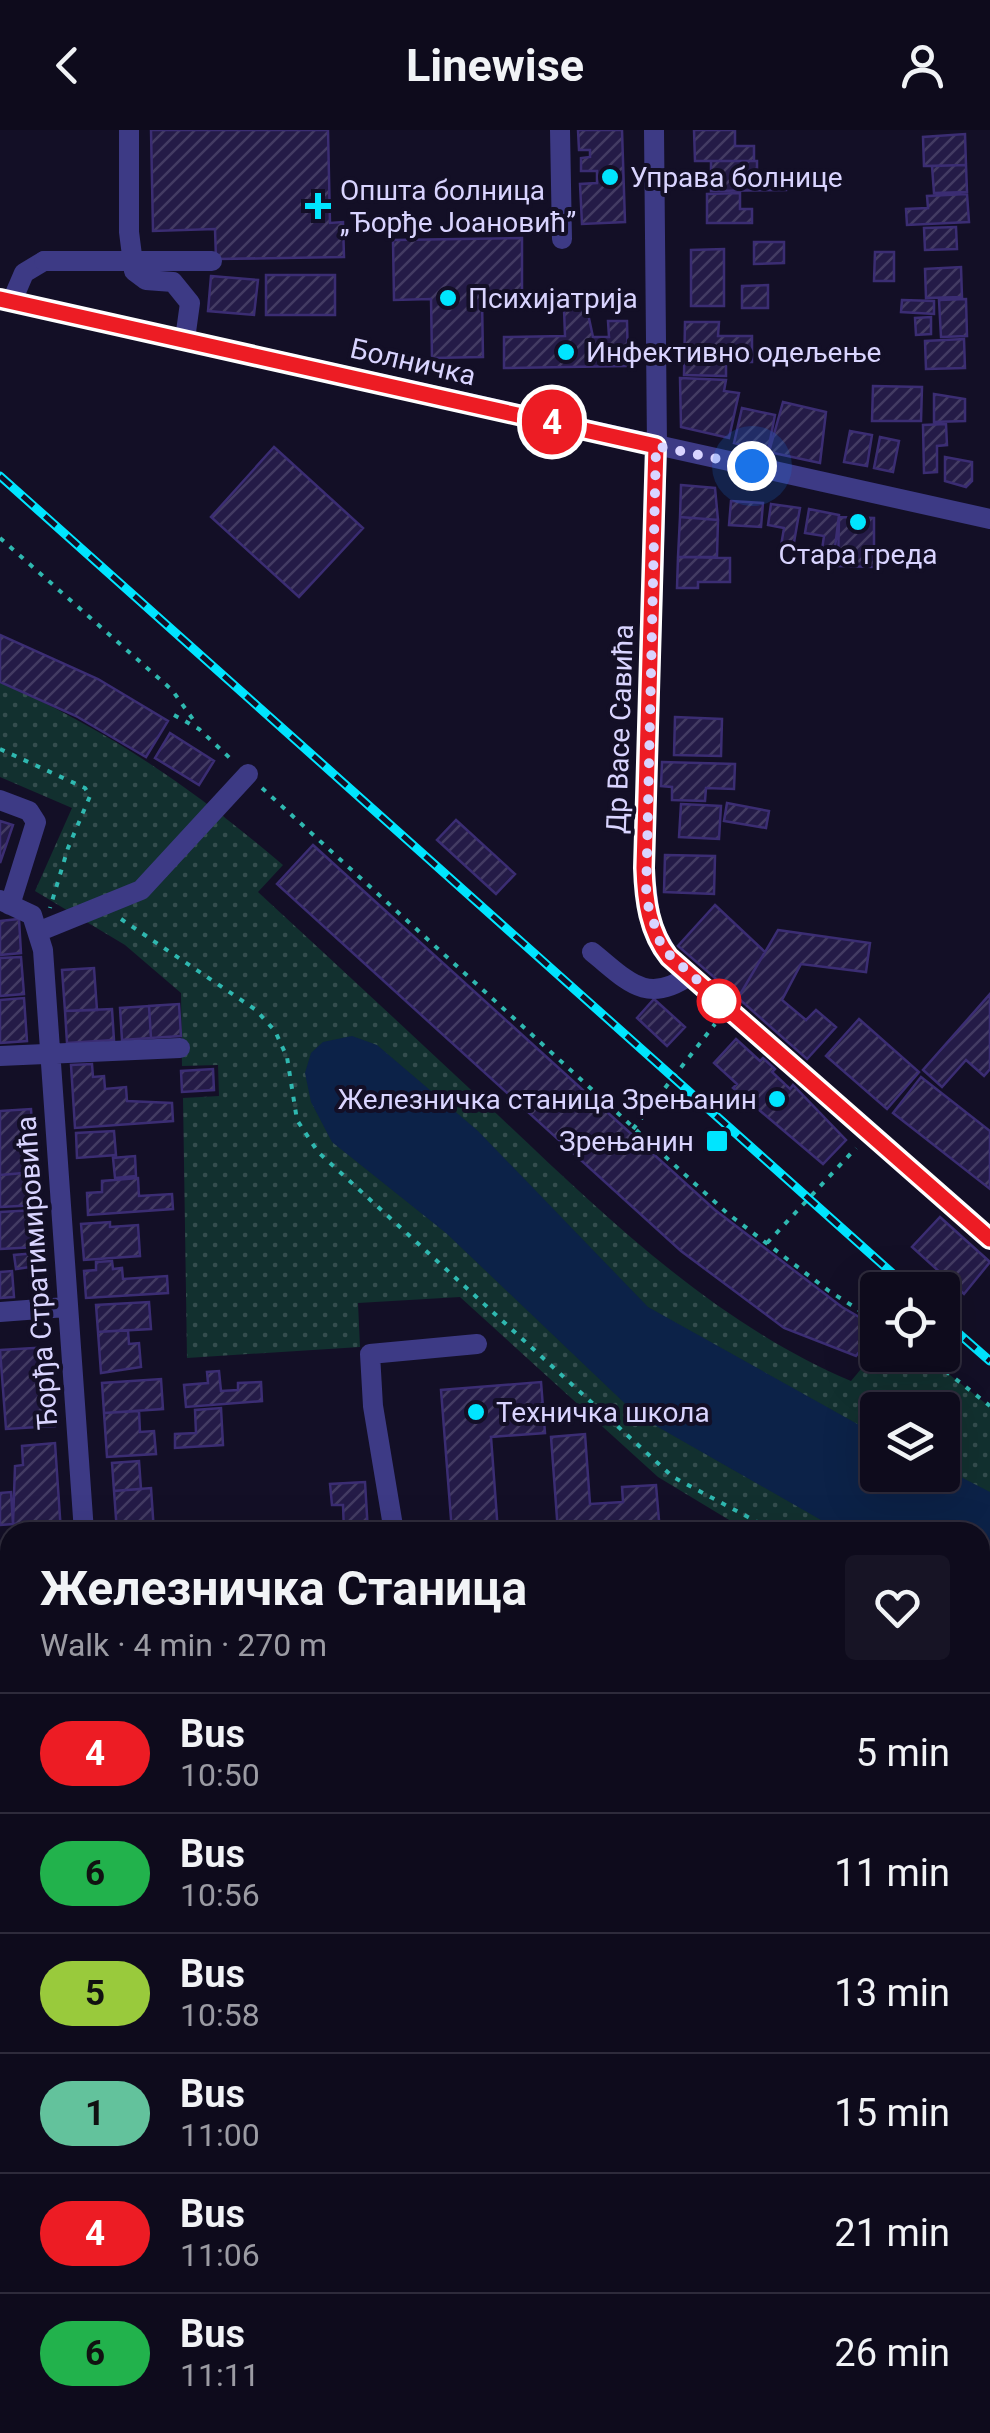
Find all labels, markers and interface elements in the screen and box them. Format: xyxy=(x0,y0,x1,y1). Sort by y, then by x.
icon: back xyxy=(40,38,95,93)
icon: person xyxy=(895,38,950,93)
text: Linewise xyxy=(406,39,584,92)
place label: Управа болнице xyxy=(630,161,843,194)
marker: Управа болнице xyxy=(599,166,621,188)
place label: Општа болница „Ђорђе Јоановић” xyxy=(340,174,576,239)
marker: Општа болница „Ђорђе Јоановић” xyxy=(305,193,331,219)
place label: Психијатрија xyxy=(468,282,638,315)
marker: Психијатрија xyxy=(437,287,459,309)
street label: Болничка xyxy=(347,332,479,392)
place label: Инфективно одељење xyxy=(586,336,881,369)
marker: Инфективно одељење xyxy=(555,341,577,363)
line badge: 4 xyxy=(520,390,584,454)
text: 4 xyxy=(542,402,562,443)
your location xyxy=(727,441,777,491)
marker: Стара греда xyxy=(847,511,869,533)
place label: Стара греда xyxy=(778,538,938,571)
street label: Др Васе Савића xyxy=(600,624,640,834)
unlabelled marker xyxy=(698,980,740,1022)
place label: Железничка станица Зрењанин xyxy=(338,1083,757,1116)
marker: Железничка станица Зрењанин xyxy=(766,1088,788,1110)
street label: Ђорђа Стратимировића xyxy=(10,1115,64,1431)
place label: Зрењанин xyxy=(559,1125,694,1158)
marker: Зрењанин xyxy=(704,1128,730,1154)
map controls xyxy=(860,1272,960,1492)
button: locate xyxy=(860,1272,960,1372)
button: layers xyxy=(860,1392,960,1492)
place label: Техничка школа xyxy=(496,1396,710,1429)
marker: Техничка школа xyxy=(465,1401,487,1423)
button: heart xyxy=(845,1555,950,1660)
text: Железничка Станица xyxy=(40,1560,527,1617)
text: Walk · 4 min · 270 m xyxy=(40,1626,327,1664)
text: Bus xyxy=(180,1712,245,1756)
text: 5 min xyxy=(856,1731,950,1775)
text: 4 xyxy=(85,1733,105,1774)
text: 10:50 xyxy=(180,1756,260,1794)
text: Bus xyxy=(180,1832,245,1876)
text: 11 min xyxy=(834,1851,950,1895)
text: 6 xyxy=(85,1853,105,1894)
text: 10:56 xyxy=(180,1876,260,1914)
text: Bus xyxy=(180,1952,245,1996)
text: 13 min xyxy=(834,1971,950,2015)
text: 5 xyxy=(85,1973,105,2014)
text: 10:58 xyxy=(180,1996,260,2034)
text: Bus xyxy=(180,2072,245,2116)
text: 15 min xyxy=(834,2091,950,2135)
text: 1 xyxy=(85,2093,105,2134)
text: 11:00 xyxy=(180,2116,260,2154)
text: Bus xyxy=(180,2192,245,2236)
text: 21 min xyxy=(834,2211,950,2255)
text: 4 xyxy=(85,2213,105,2254)
text: 11:06 xyxy=(180,2236,260,2274)
text: Bus xyxy=(180,2312,245,2356)
text: 26 min xyxy=(834,2331,950,2375)
text: 6 xyxy=(85,2333,105,2374)
text: 11:11 xyxy=(180,2356,260,2394)

